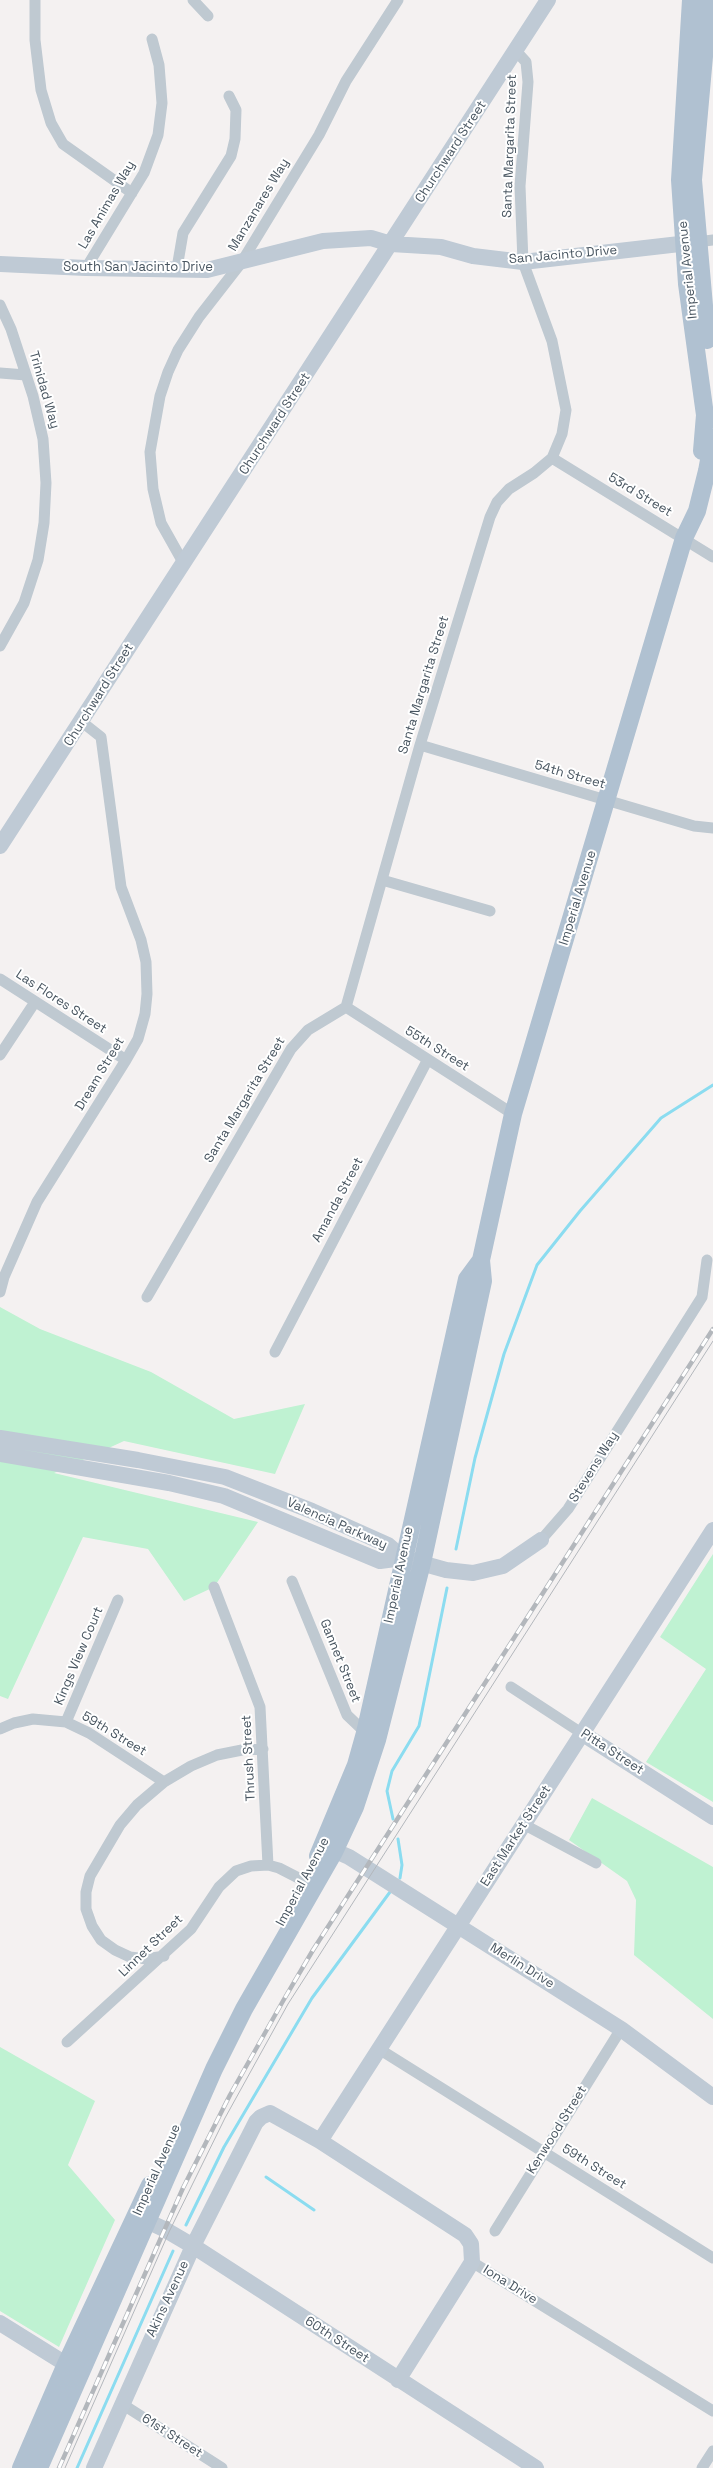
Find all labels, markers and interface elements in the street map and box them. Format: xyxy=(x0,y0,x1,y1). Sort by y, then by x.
street label: Santa Margarita Street xyxy=(500,74,520,218)
street label: Churchward Street xyxy=(412,98,490,206)
street label: Manzanares Way xyxy=(225,156,293,254)
street label: Las Animas Way xyxy=(75,158,139,252)
street label: Imperial Avenue xyxy=(675,220,701,320)
street label: San Jacinto Drive xyxy=(508,243,618,267)
street label: South San Jacinto Drive xyxy=(63,259,213,275)
street label: Trinidad Way xyxy=(26,349,62,431)
street label: Churchward Street xyxy=(236,370,314,478)
street label: 53rd Street xyxy=(605,470,675,520)
street label: Santa Margarita Street xyxy=(396,614,452,756)
street label: Churchward Street xyxy=(61,641,137,749)
street label: 54th Street xyxy=(533,757,607,793)
street label: Imperial Avenue xyxy=(556,849,600,947)
street label: Las Flores Street xyxy=(13,967,109,1037)
street label: 55th Street xyxy=(402,1023,472,1075)
street label: Santa Margarita Street xyxy=(201,1034,289,1166)
street label: Dream Street xyxy=(72,1035,128,1113)
street label: Amanda Street xyxy=(309,1155,367,1245)
street label: Stevens Way xyxy=(566,1429,622,1505)
street label: Valencia Parkway xyxy=(284,1495,390,1553)
street label: Imperial Avenue xyxy=(381,1525,417,1625)
street label: Kings View Court xyxy=(51,1604,107,1708)
street label: Gannet Street xyxy=(316,1617,364,1705)
street label: 59th Street xyxy=(79,1709,149,1759)
street label: Thrush Street xyxy=(239,1714,259,1802)
street label: Pitta Street xyxy=(578,1726,646,1778)
street label: East Market Street xyxy=(477,1782,555,1890)
street label: Imperial Avenue xyxy=(273,1835,333,1929)
street label: Linnet Street xyxy=(116,1912,186,1980)
street label: Merlin Drive xyxy=(487,1940,557,1992)
street label: Kenwood Street xyxy=(524,2083,590,2177)
street label: Imperial Avenue xyxy=(130,2122,184,2218)
street label: 59th Street xyxy=(559,2141,629,2193)
street label: Akins Avenue xyxy=(144,2258,192,2340)
street label: Iona Drive xyxy=(480,2262,540,2308)
street label: 60th Street xyxy=(302,2313,372,2367)
street label: 61st Street xyxy=(139,2411,205,2461)

